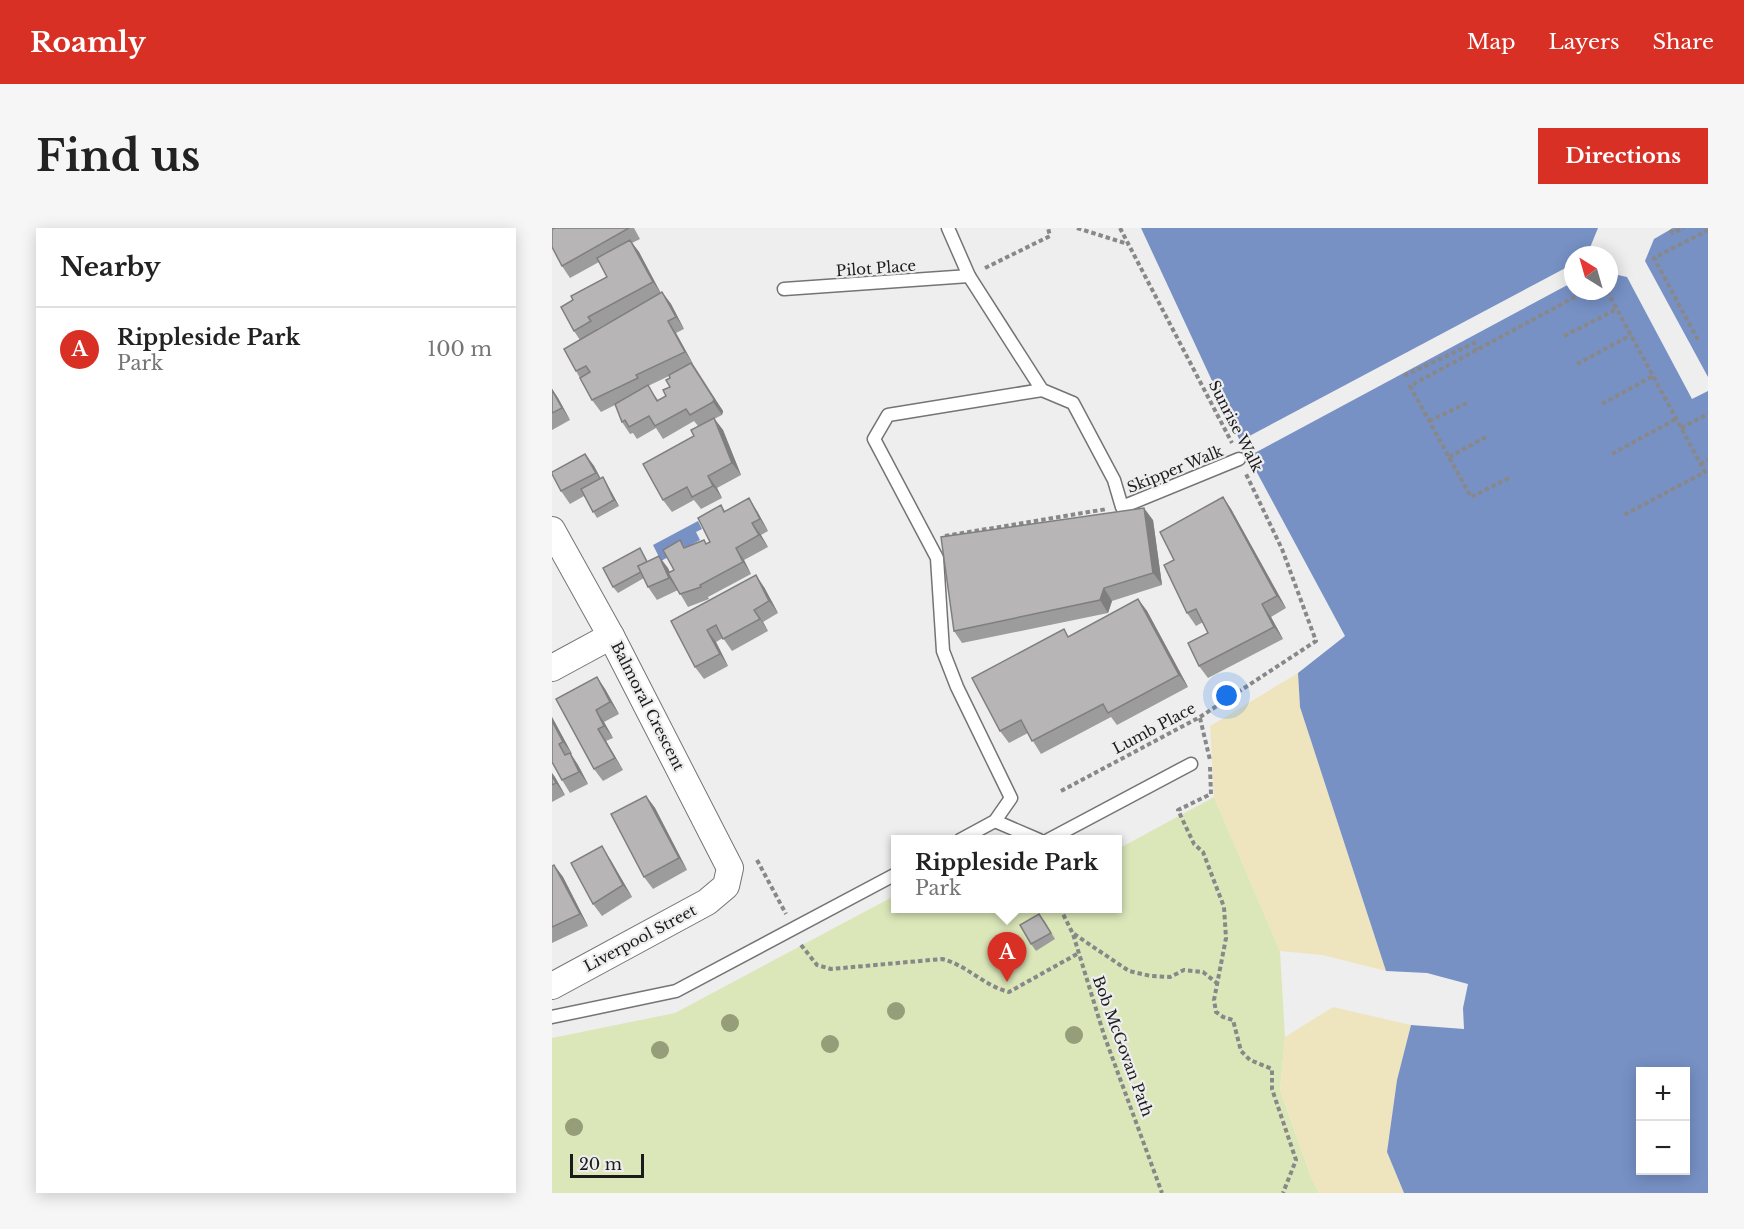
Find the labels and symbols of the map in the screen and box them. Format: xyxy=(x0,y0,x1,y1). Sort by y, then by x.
north arrow xyxy=(1564,246,1618,300)
street label: Pilot Place xyxy=(835,256,917,280)
street label: Sunrise Walk xyxy=(1205,377,1268,476)
street label: Skipper Walk xyxy=(1124,441,1227,497)
street label: Balmoral Crescent xyxy=(607,638,689,774)
your location xyxy=(1212,681,1241,710)
street label: Lumb Place xyxy=(1109,698,1199,758)
street label: Liverpool Street xyxy=(581,900,700,976)
pin: A xyxy=(988,932,1026,982)
street label: Bob McGovan Path xyxy=(1089,973,1157,1119)
scale bar xyxy=(570,1151,644,1178)

